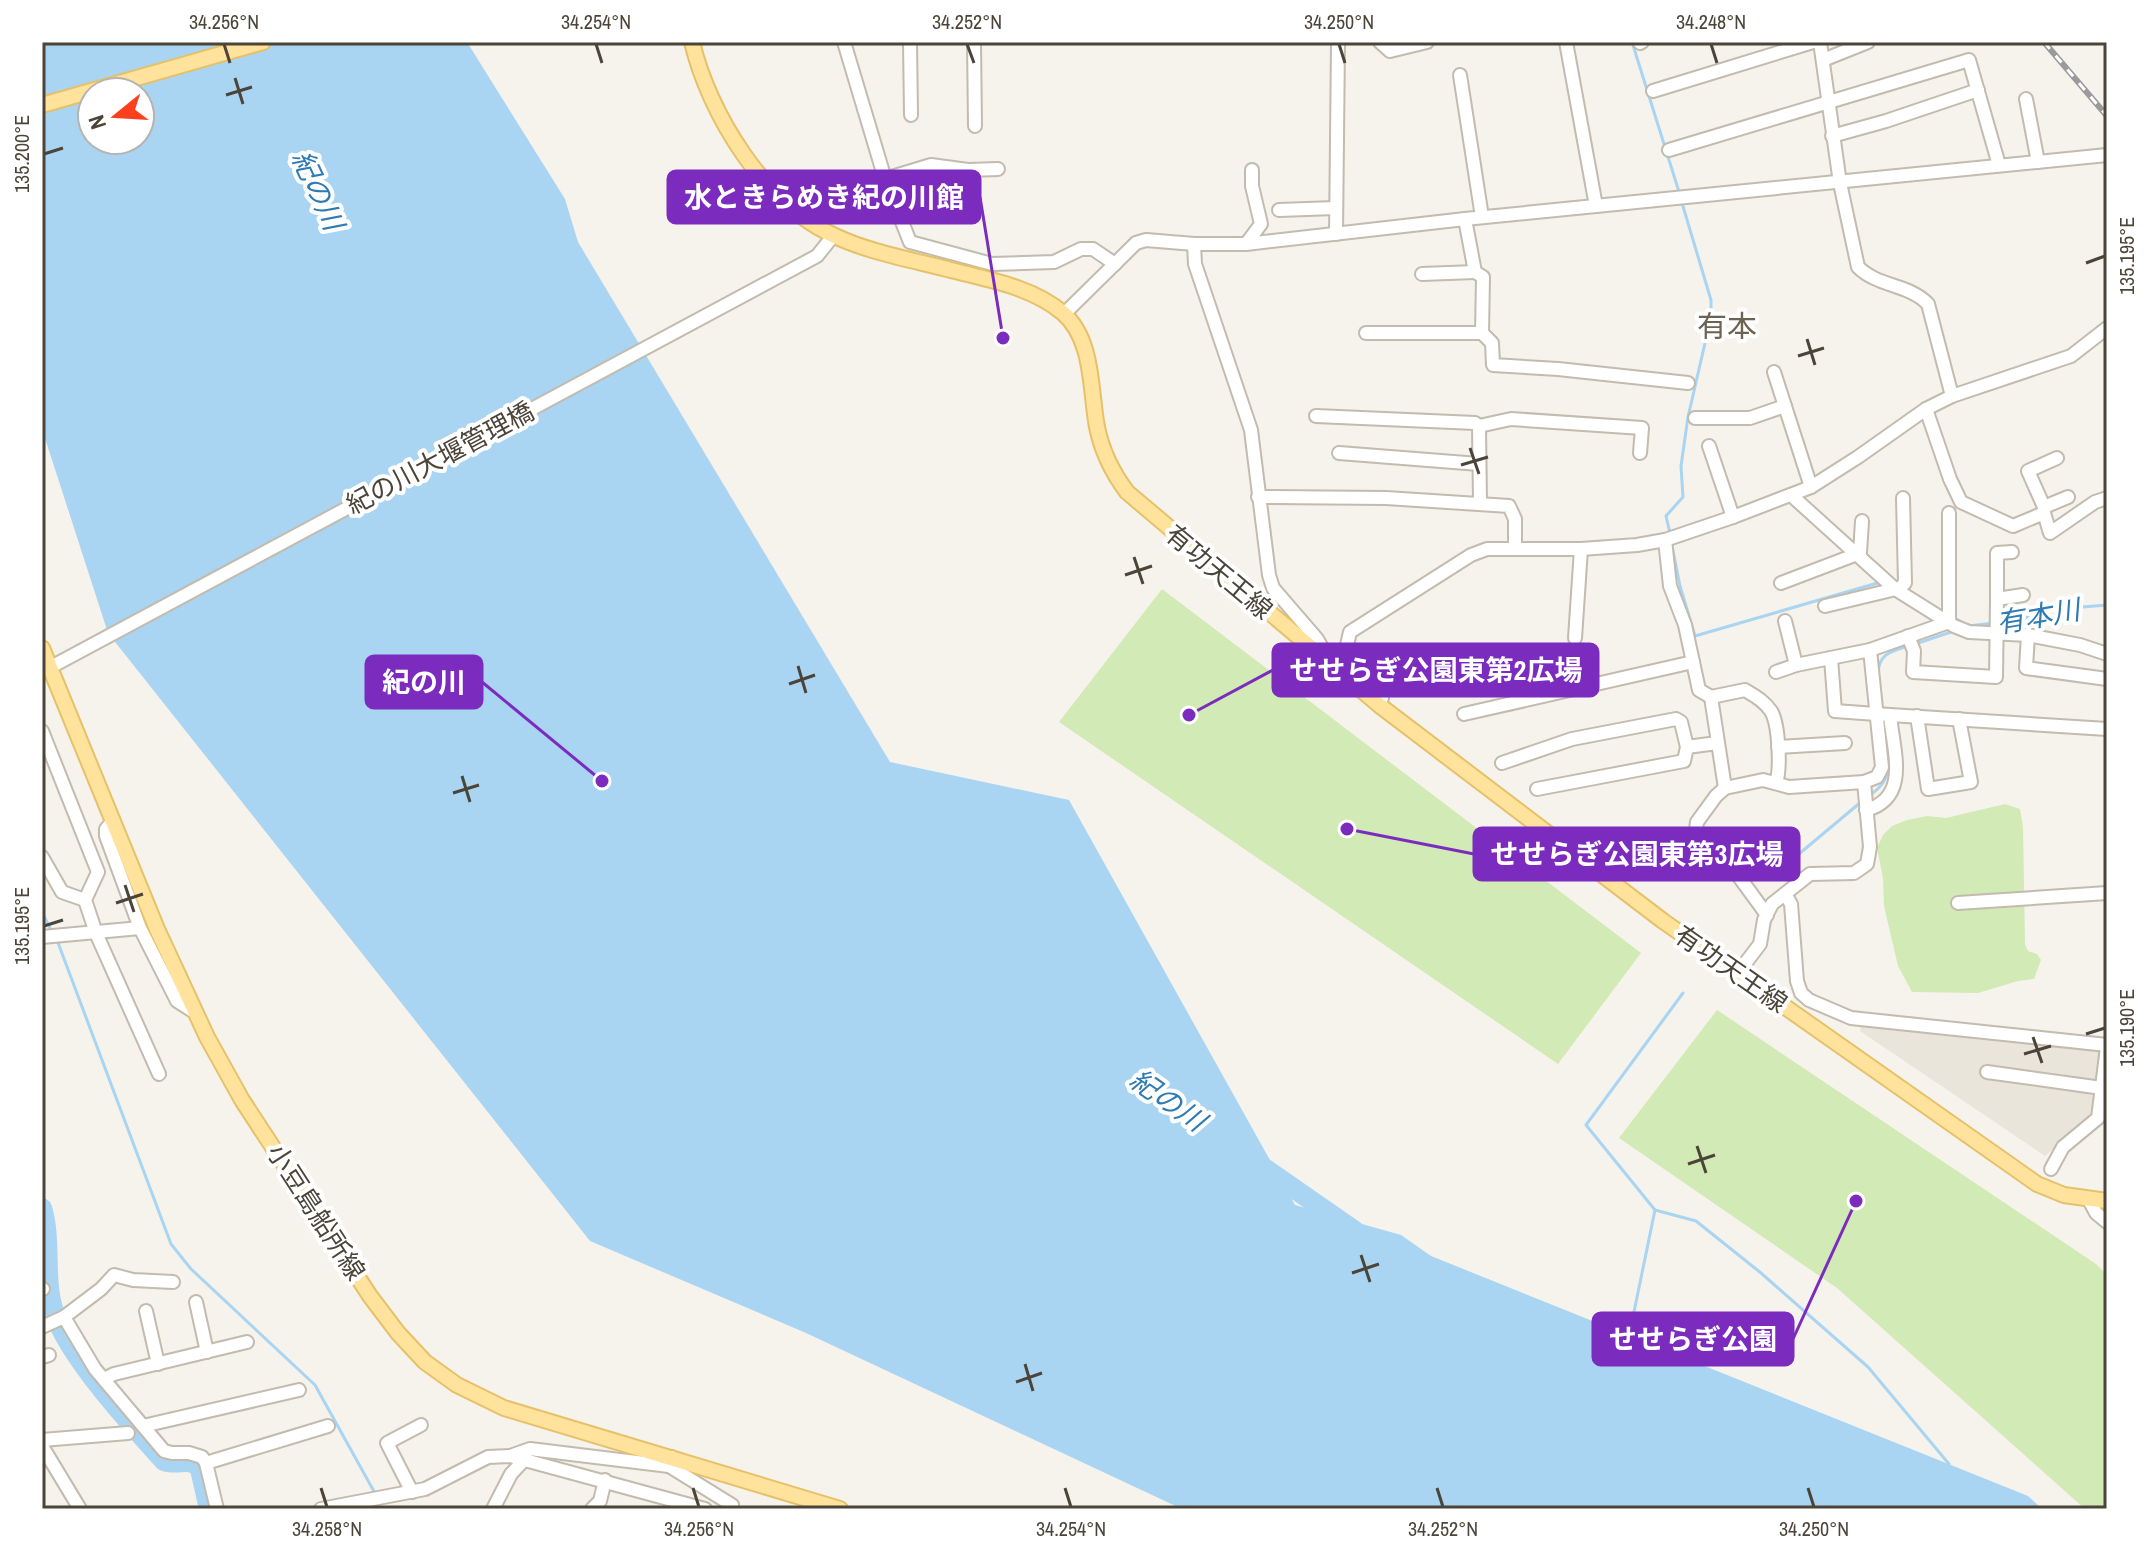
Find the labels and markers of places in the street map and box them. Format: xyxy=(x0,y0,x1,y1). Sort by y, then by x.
callout: 水ときらめき紀の川館 xyxy=(668,171,980,223)
callout: せせらぎ公園東第2広場 xyxy=(1273,644,1598,696)
callout: 紀の川 xyxy=(366,656,482,708)
callout: せせらぎ公園東第3広場 xyxy=(1474,828,1799,880)
callout: せせらぎ公園 xyxy=(1593,1313,1793,1365)

